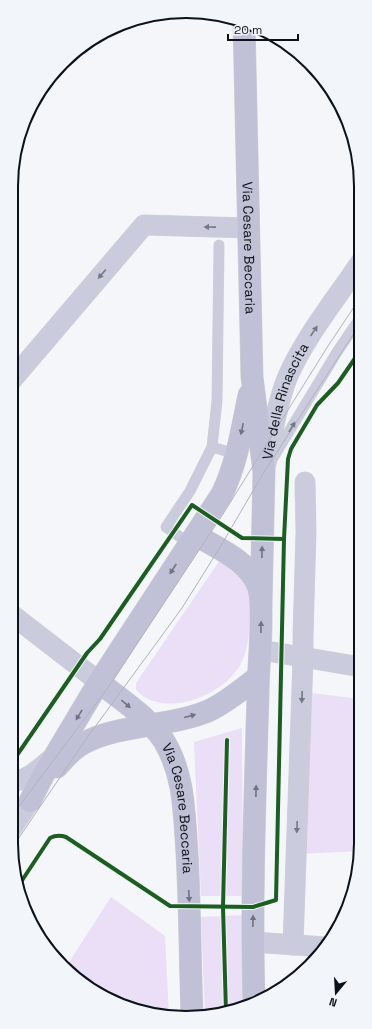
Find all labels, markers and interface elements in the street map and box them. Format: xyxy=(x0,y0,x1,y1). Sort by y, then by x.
scale bar xyxy=(228,16,298,42)
text: 20 m xyxy=(234,22,262,38)
street label: Via Cesare Beccaria xyxy=(239,181,260,314)
one-way arrow xyxy=(203,224,216,230)
one-way arrow xyxy=(98,269,107,279)
one-way arrow xyxy=(310,326,318,336)
street label: Via della Rinascita xyxy=(258,339,313,461)
one-way arrow xyxy=(288,421,295,433)
one-way arrow xyxy=(238,423,244,435)
one-way arrow xyxy=(259,545,265,558)
one-way arrow xyxy=(169,564,177,574)
one-way arrow xyxy=(258,620,264,633)
one-way arrow xyxy=(299,691,305,704)
one-way arrow xyxy=(120,699,131,708)
one-way arrow xyxy=(76,709,83,721)
one-way arrow xyxy=(185,713,197,719)
street label: Via Cesare Beccaria xyxy=(158,740,197,874)
one-way arrow xyxy=(252,785,259,797)
one-way arrow xyxy=(294,821,300,834)
one-way arrow xyxy=(186,890,193,902)
one-way arrow xyxy=(249,915,256,927)
north arrow xyxy=(316,973,356,1013)
text: N xyxy=(327,995,339,1010)

